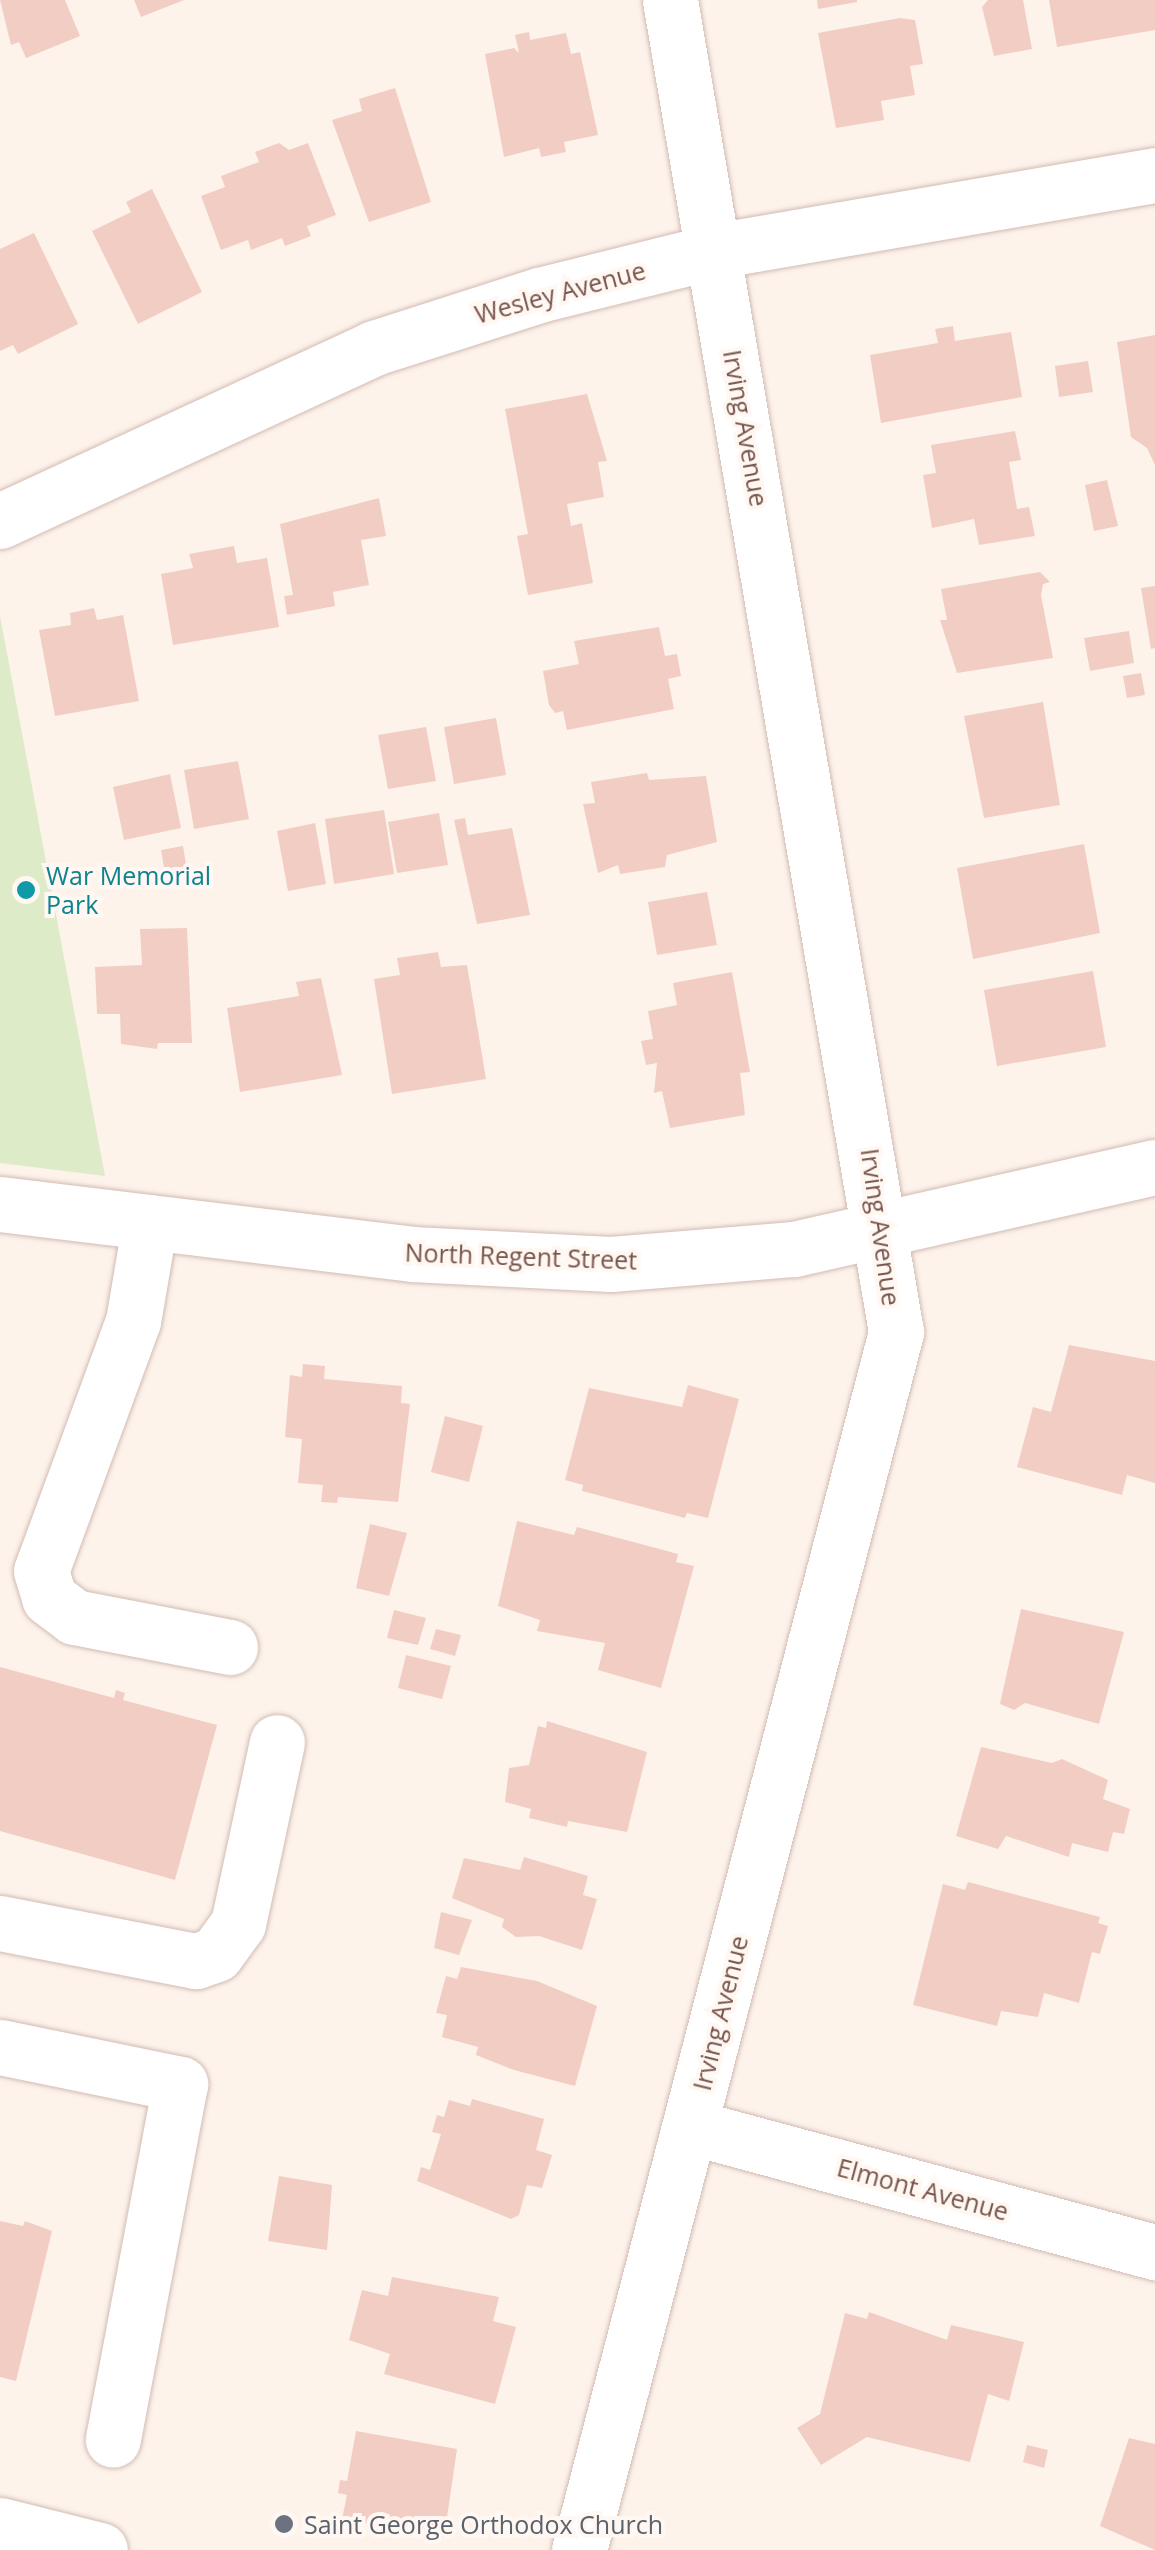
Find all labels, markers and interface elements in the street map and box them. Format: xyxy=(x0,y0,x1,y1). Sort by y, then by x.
street label: Wesley Avenue xyxy=(471,255,649,329)
street label: Irving Avenue xyxy=(717,347,775,509)
place label: War Memorial Park xyxy=(46,861,211,920)
marker: War Memorial Park xyxy=(15,879,37,901)
street label: Irving Avenue xyxy=(855,1146,907,1308)
street label: North Regent Street xyxy=(404,1237,638,1275)
street label: Irving Avenue xyxy=(686,1933,754,2093)
street label: Elmont Avenue xyxy=(834,2152,1012,2226)
place label: Saint George Orthodox Church xyxy=(304,2509,663,2539)
marker: Saint George Orthodox Church xyxy=(273,2513,295,2535)

